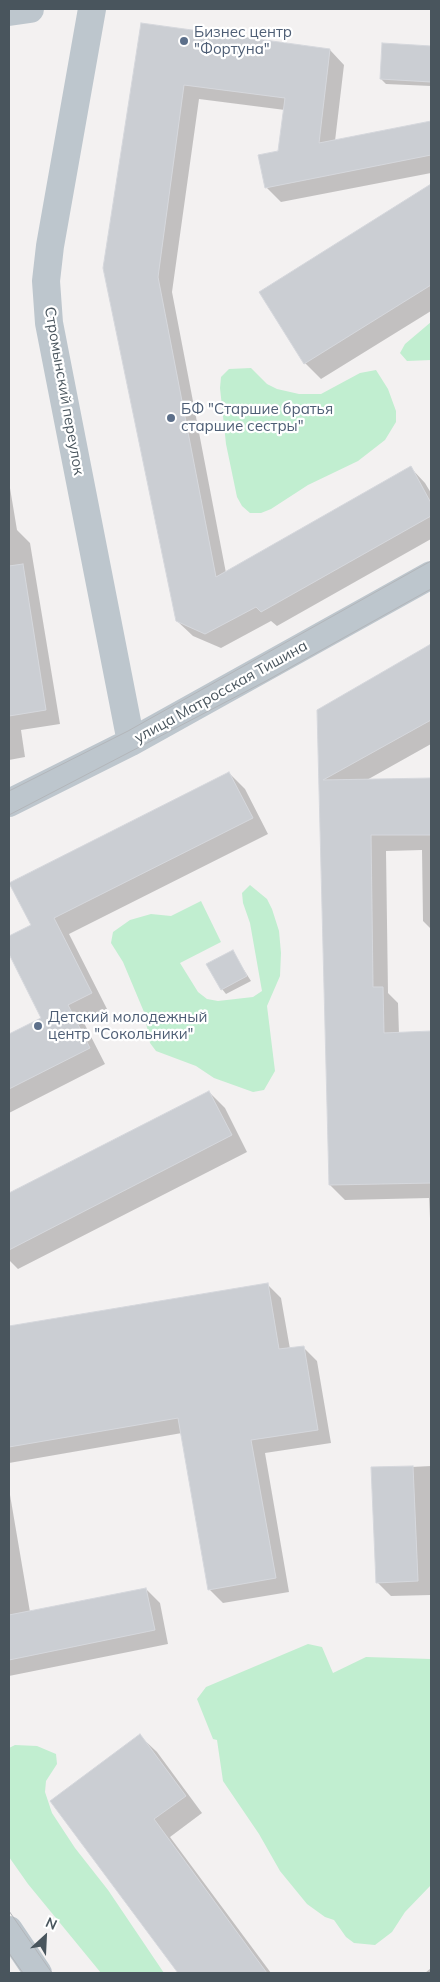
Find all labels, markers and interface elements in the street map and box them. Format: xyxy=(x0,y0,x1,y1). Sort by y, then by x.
place label: Бизнес центр "Фортуна" xyxy=(194,23,292,58)
marker: Бизнес центр "Фортуна" xyxy=(178,35,190,47)
street label: Стромынский переулок xyxy=(40,306,88,476)
place label: БФ "Старшие братья старшие сестры" xyxy=(181,400,333,435)
marker: БФ "Старшие братья старшие сестры" xyxy=(165,412,177,424)
street label: улица Матросская Тишина xyxy=(131,637,311,747)
place label: Детский молодежный центр "Сокольники" xyxy=(48,1008,207,1043)
marker: Детский молодежный центр "Сокольники" xyxy=(32,1020,44,1032)
north arrow xyxy=(20,1912,70,1962)
text: N xyxy=(43,1913,60,1934)

